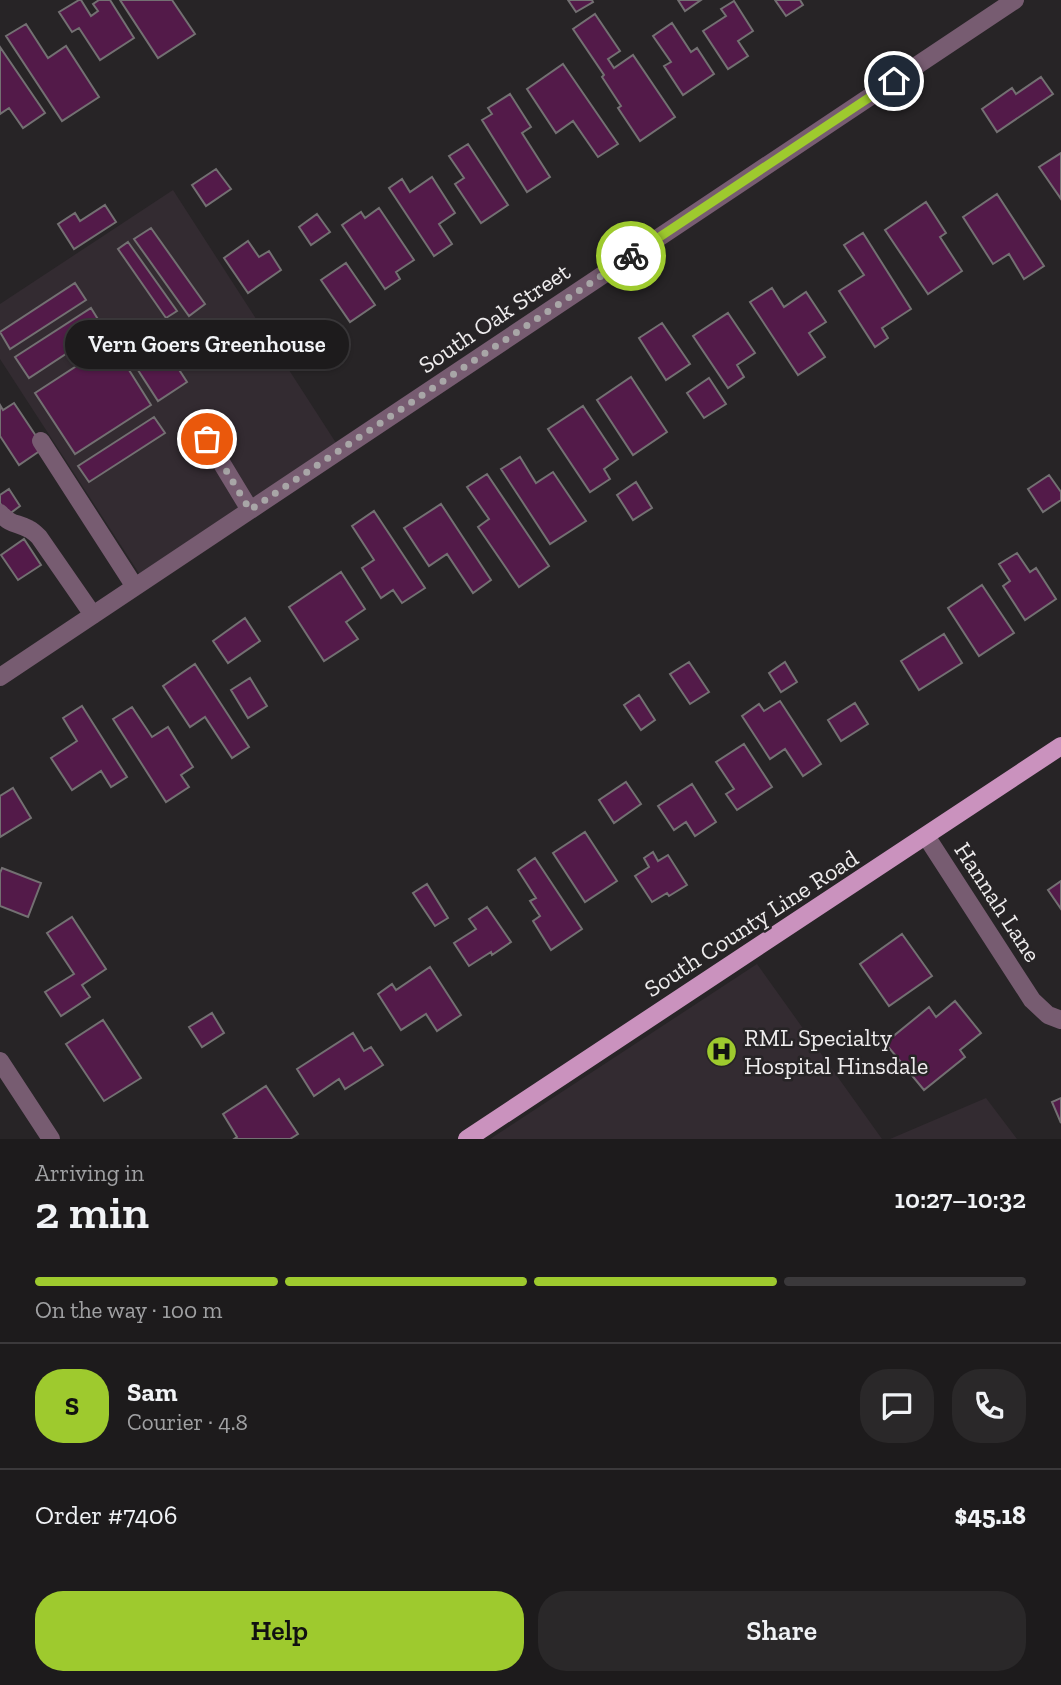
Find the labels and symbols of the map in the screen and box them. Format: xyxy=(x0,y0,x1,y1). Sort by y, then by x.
pin xyxy=(864,51,924,111)
courier xyxy=(596,221,666,291)
street label: South Oak Street xyxy=(413,257,575,379)
callout: Vern Goers Greenhouse xyxy=(65,320,349,369)
pin xyxy=(177,409,237,469)
street label: Hannah Lane xyxy=(949,837,1047,967)
street label: South County Line Road xyxy=(639,843,863,1003)
place label: RML Specialty Hospital Hinsdale xyxy=(744,1023,928,1080)
hospital icon: RML Specialty Hospital Hinsdale xyxy=(704,1034,738,1068)

